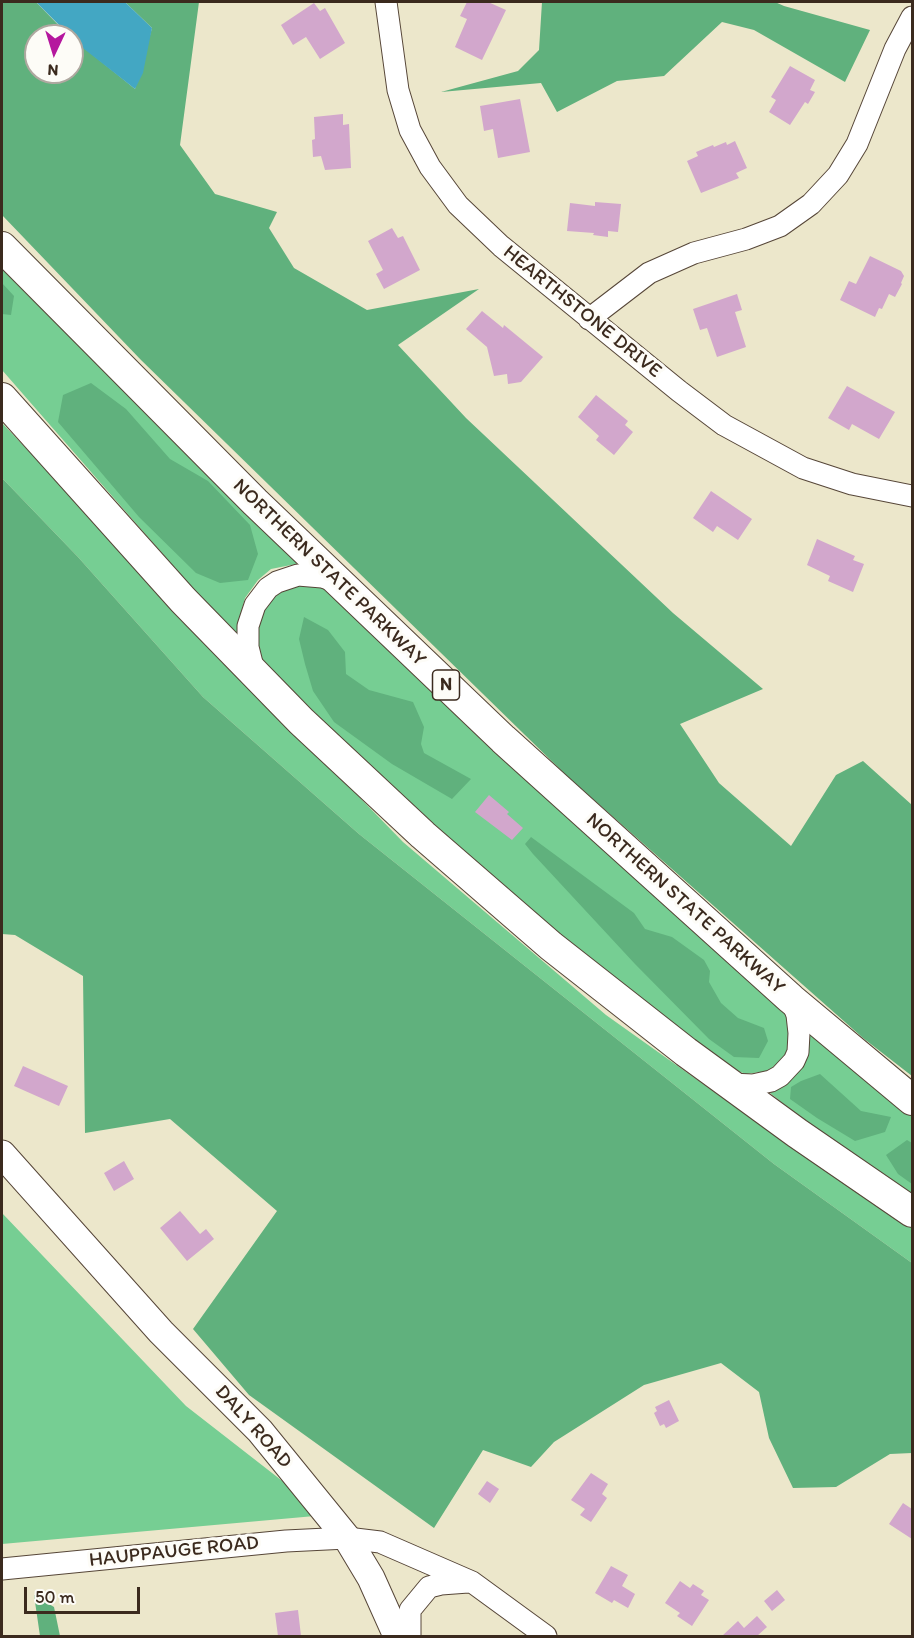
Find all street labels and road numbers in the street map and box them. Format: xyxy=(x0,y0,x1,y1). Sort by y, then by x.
street label: HEARTHSTONE DRIVE xyxy=(498,241,666,383)
street label: NORTHERN STATE PARKWAY xyxy=(227,474,431,672)
road number: N xyxy=(432,670,460,700)
street label: NORTHERN STATE PARKWAY xyxy=(581,808,789,1000)
street label: DALY ROAD xyxy=(209,1380,297,1474)
street label: HAUPPAUGE ROAD xyxy=(88,1531,260,1573)

